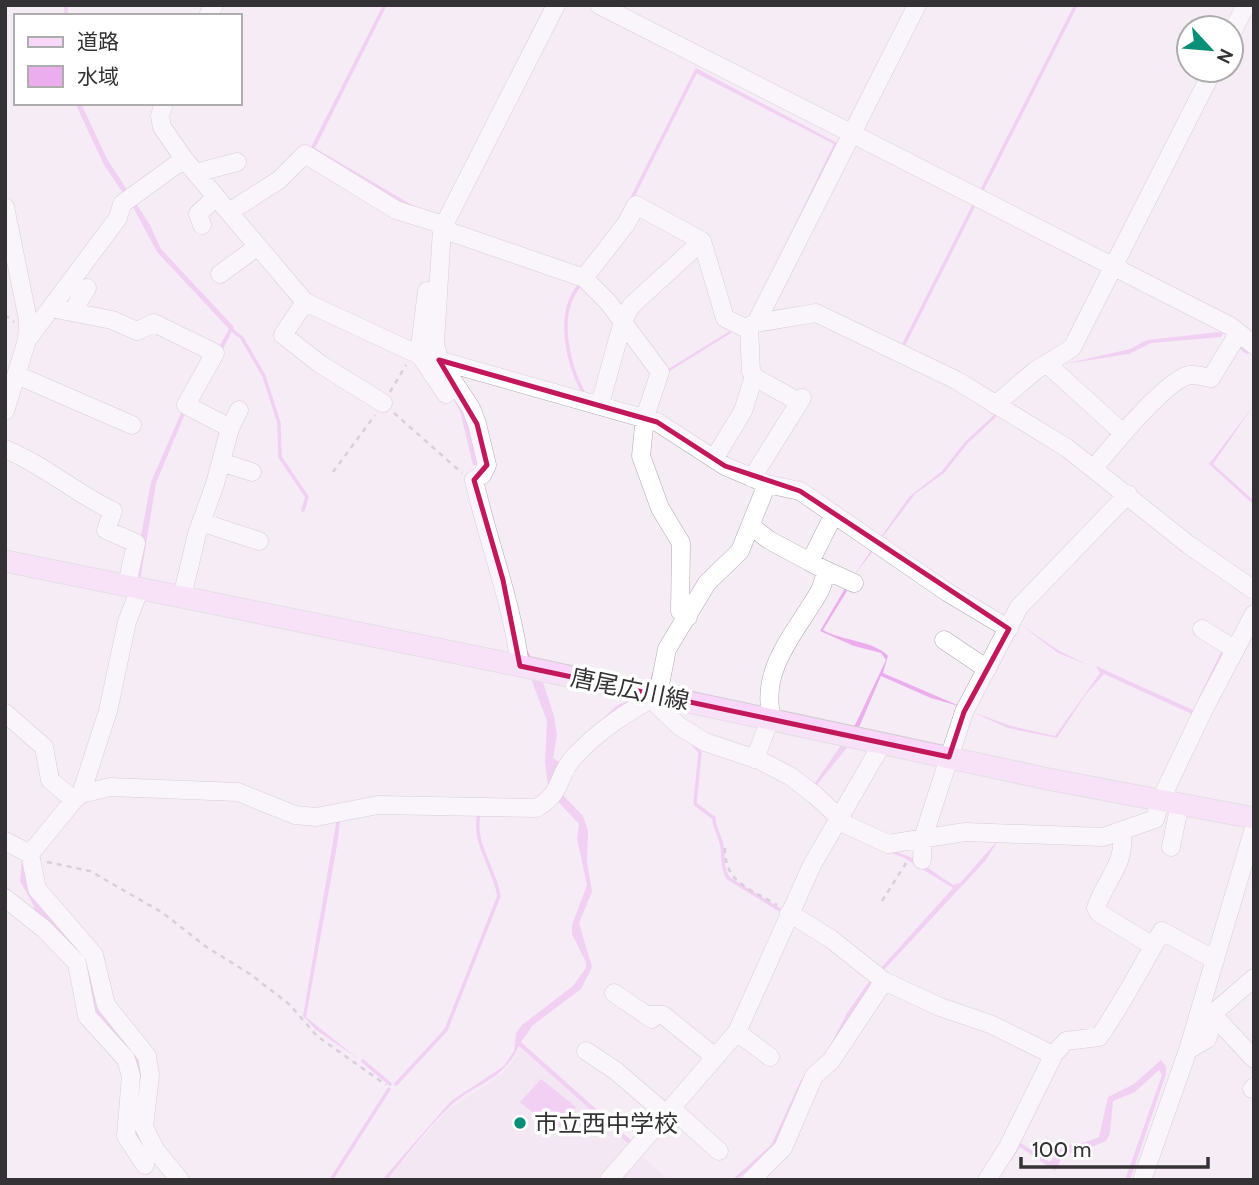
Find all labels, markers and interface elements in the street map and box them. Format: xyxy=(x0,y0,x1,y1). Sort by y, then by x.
legend xyxy=(14,14,242,105)
north arrow xyxy=(1175,14,1245,84)
text: 道路 xyxy=(77,29,119,54)
text: N xyxy=(1212,45,1238,67)
text: 水域 xyxy=(77,64,119,89)
street label: 唐尾広川線 xyxy=(568,662,692,716)
place label: 市立西中学校 xyxy=(534,1109,678,1138)
marker: 市立西中学校 xyxy=(512,1115,528,1131)
scale bar xyxy=(1021,1126,1208,1170)
text: 100 m xyxy=(1032,1137,1091,1162)

